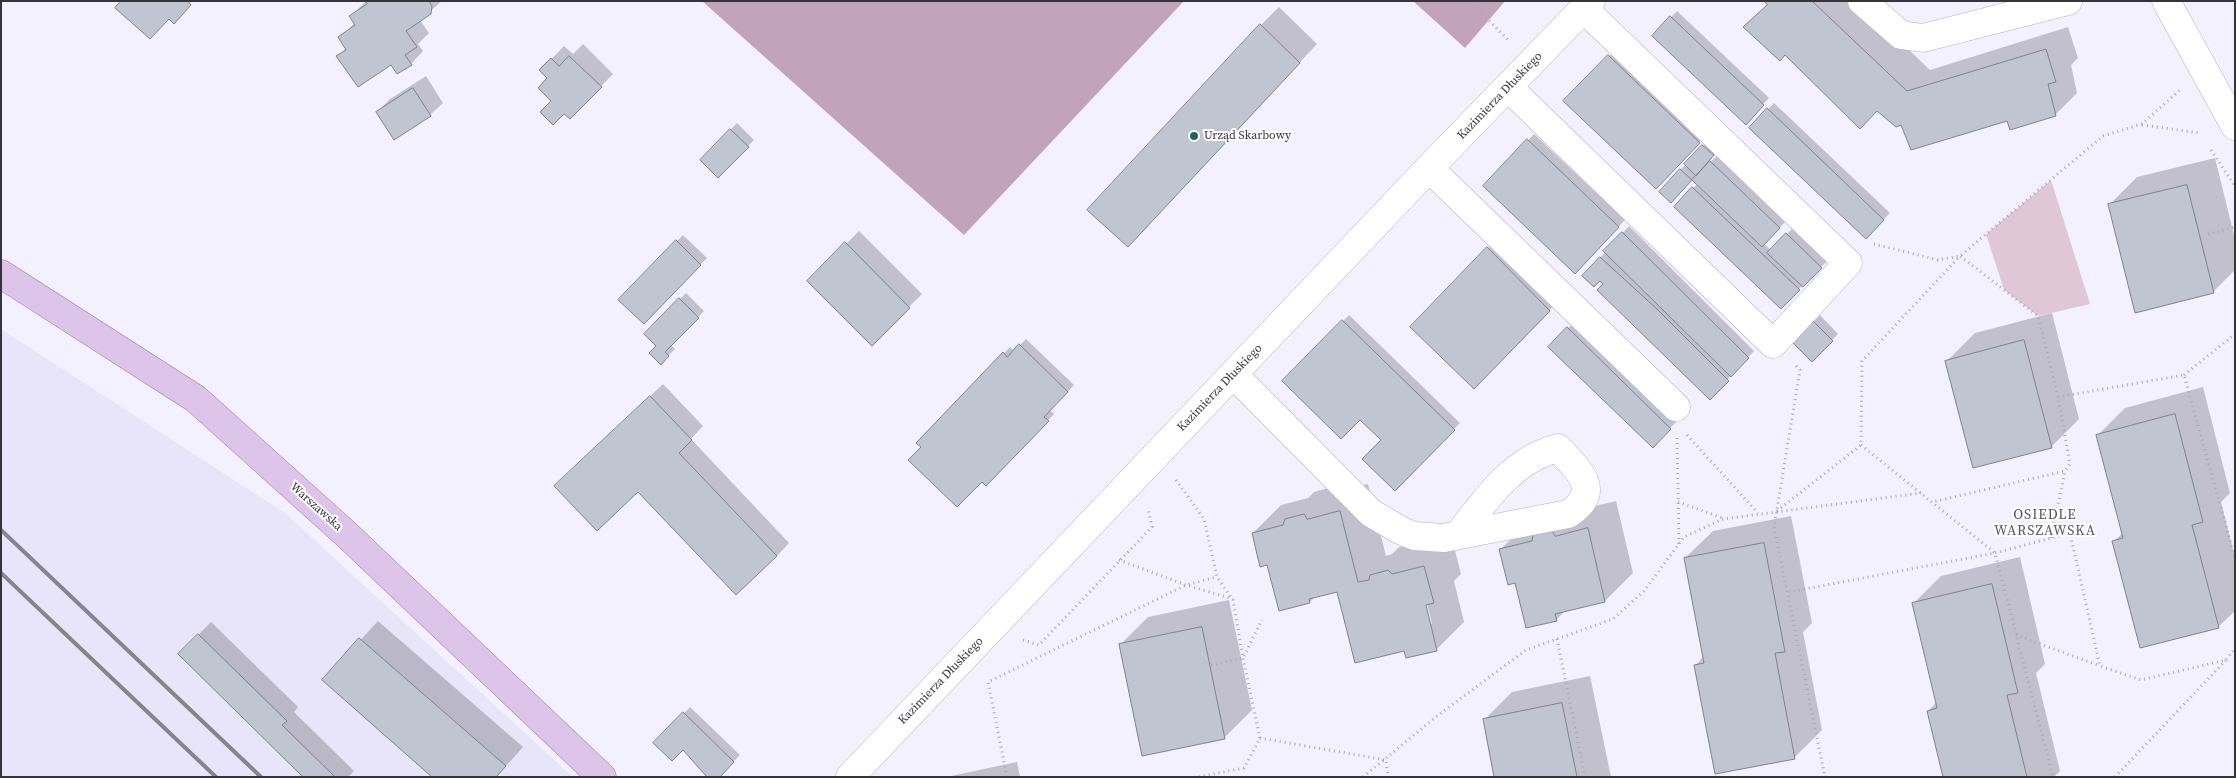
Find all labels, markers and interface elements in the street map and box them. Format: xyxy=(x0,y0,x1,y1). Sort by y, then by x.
street label: Kazimierza Dłuskiego xyxy=(1455,49,1545,143)
place label: Urząd Skarbowy xyxy=(1204,129,1291,143)
marker: Urząd Skarbowy xyxy=(1188,130,1200,142)
street label: Kazimierza Dłuskiego xyxy=(1175,341,1265,435)
street label: Warszawska xyxy=(287,480,345,534)
district label: OSIEDLE WARSZAWSKA xyxy=(1993,507,2097,540)
street label: Kazimierza Dłuskiego xyxy=(896,634,986,728)

